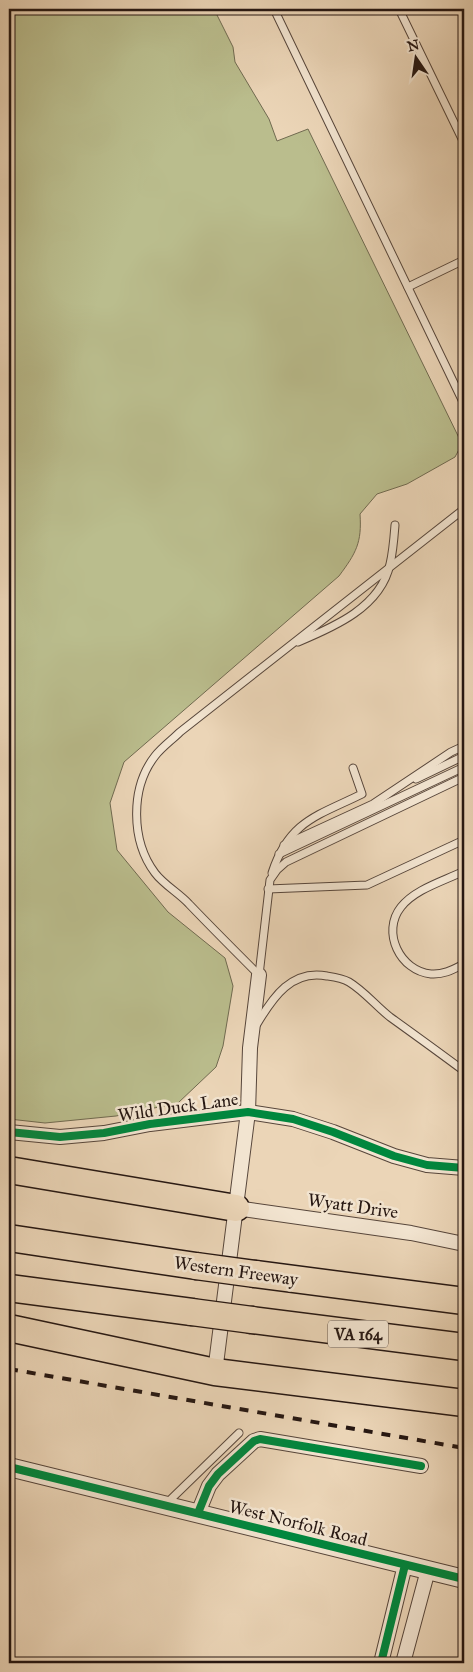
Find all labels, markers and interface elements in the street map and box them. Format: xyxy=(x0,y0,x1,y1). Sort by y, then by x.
north arrow xyxy=(390,32,440,82)
text: N xyxy=(405,36,421,55)
street label: Wild Duck Lane xyxy=(116,1088,240,1126)
street label: Wyatt Drive xyxy=(306,1189,400,1223)
street label: Western Freeway xyxy=(172,1251,300,1291)
road number: VA 164 xyxy=(328,1320,388,1348)
street label: West Norfolk Road xyxy=(226,1495,370,1551)

